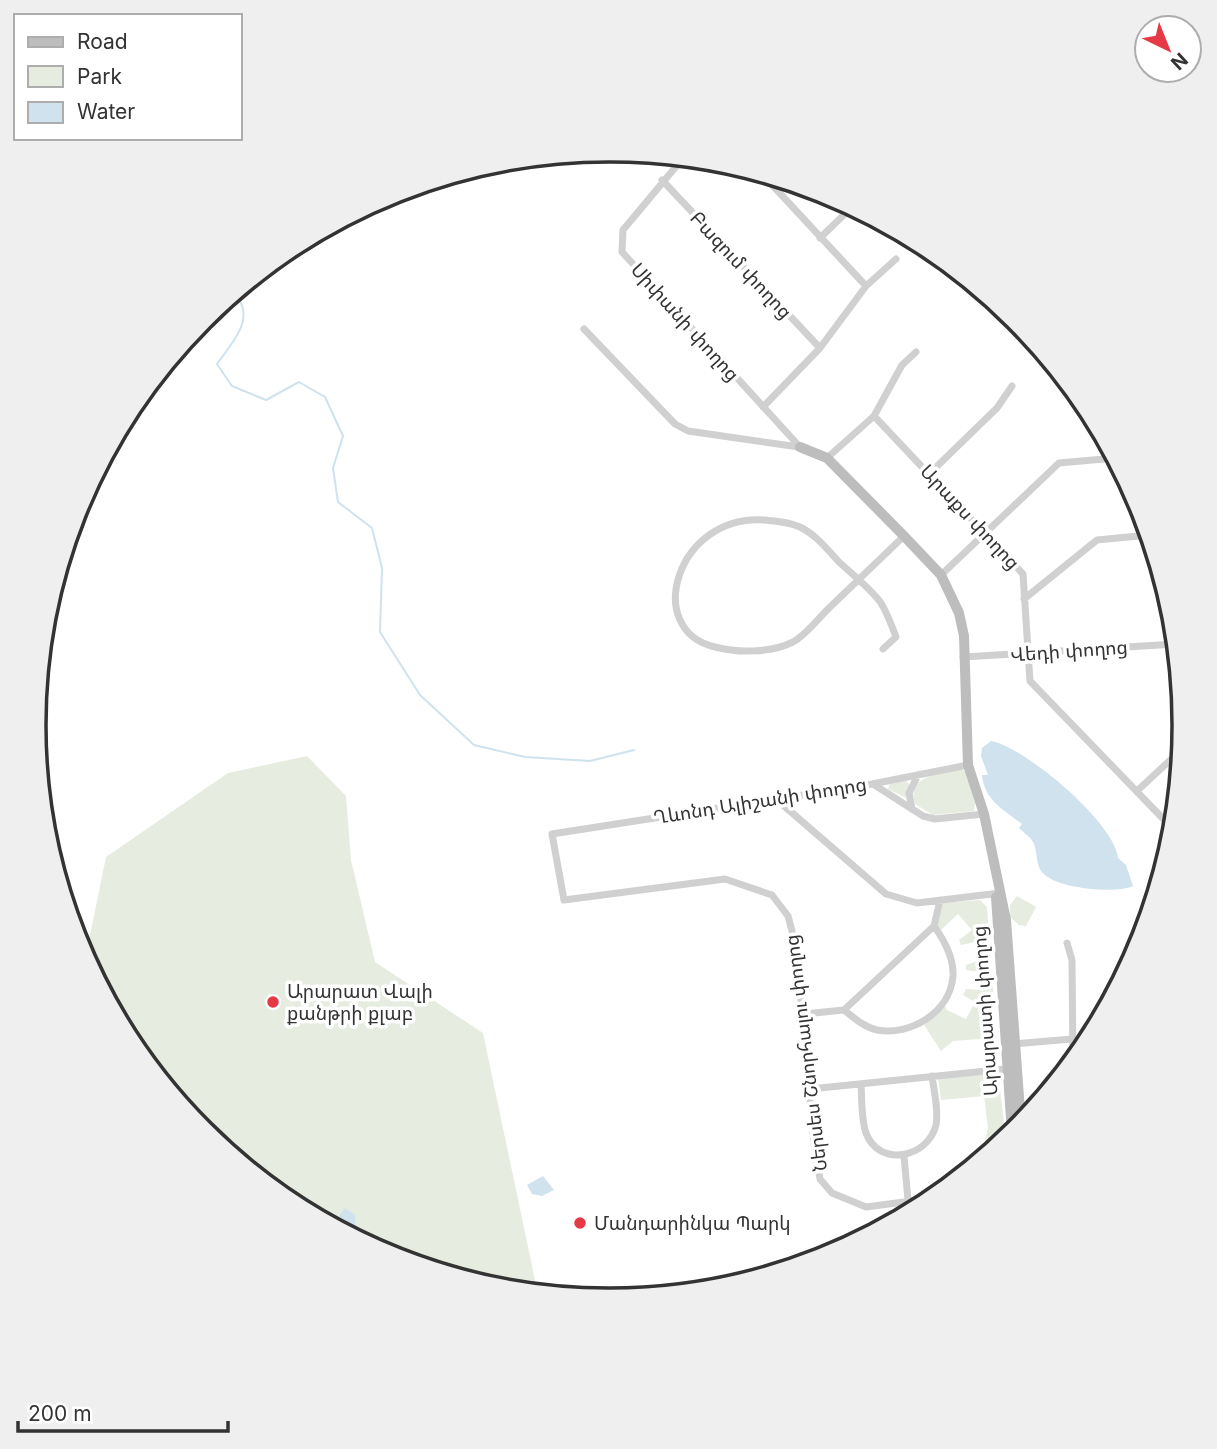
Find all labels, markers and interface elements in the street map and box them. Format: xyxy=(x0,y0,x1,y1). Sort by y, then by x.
legend xyxy=(14,14,242,140)
north arrow xyxy=(1133,14,1203,84)
text: Road xyxy=(77,29,128,54)
text: N xyxy=(1166,48,1192,74)
text: Park xyxy=(77,64,122,89)
text: Water xyxy=(77,99,135,124)
street label: Բազում փողոց xyxy=(685,207,797,323)
street label: Սիփանի փողոց xyxy=(626,258,744,386)
street label: Արաքս փողոց xyxy=(915,460,1025,574)
street label: Վեդի փողոց xyxy=(1009,635,1129,667)
street label: Ղևոնդ Ալիշանի փողոց xyxy=(652,773,868,829)
street label: Արարատի փողոց xyxy=(968,925,1002,1097)
street label: Ներսես Շնորհալու փողոց xyxy=(780,933,832,1173)
place label: Արարատ Վալի քանթրի քլաբ xyxy=(287,980,433,1025)
marker: Արարատ Վալի քանթրի քլաբ xyxy=(265,994,281,1010)
place label: Մանդարինկա Պարկ xyxy=(594,1212,791,1235)
marker: Մանդարինկա Պարկ xyxy=(572,1215,588,1231)
scale bar xyxy=(18,1390,228,1434)
text: 200 m xyxy=(28,1401,92,1426)

